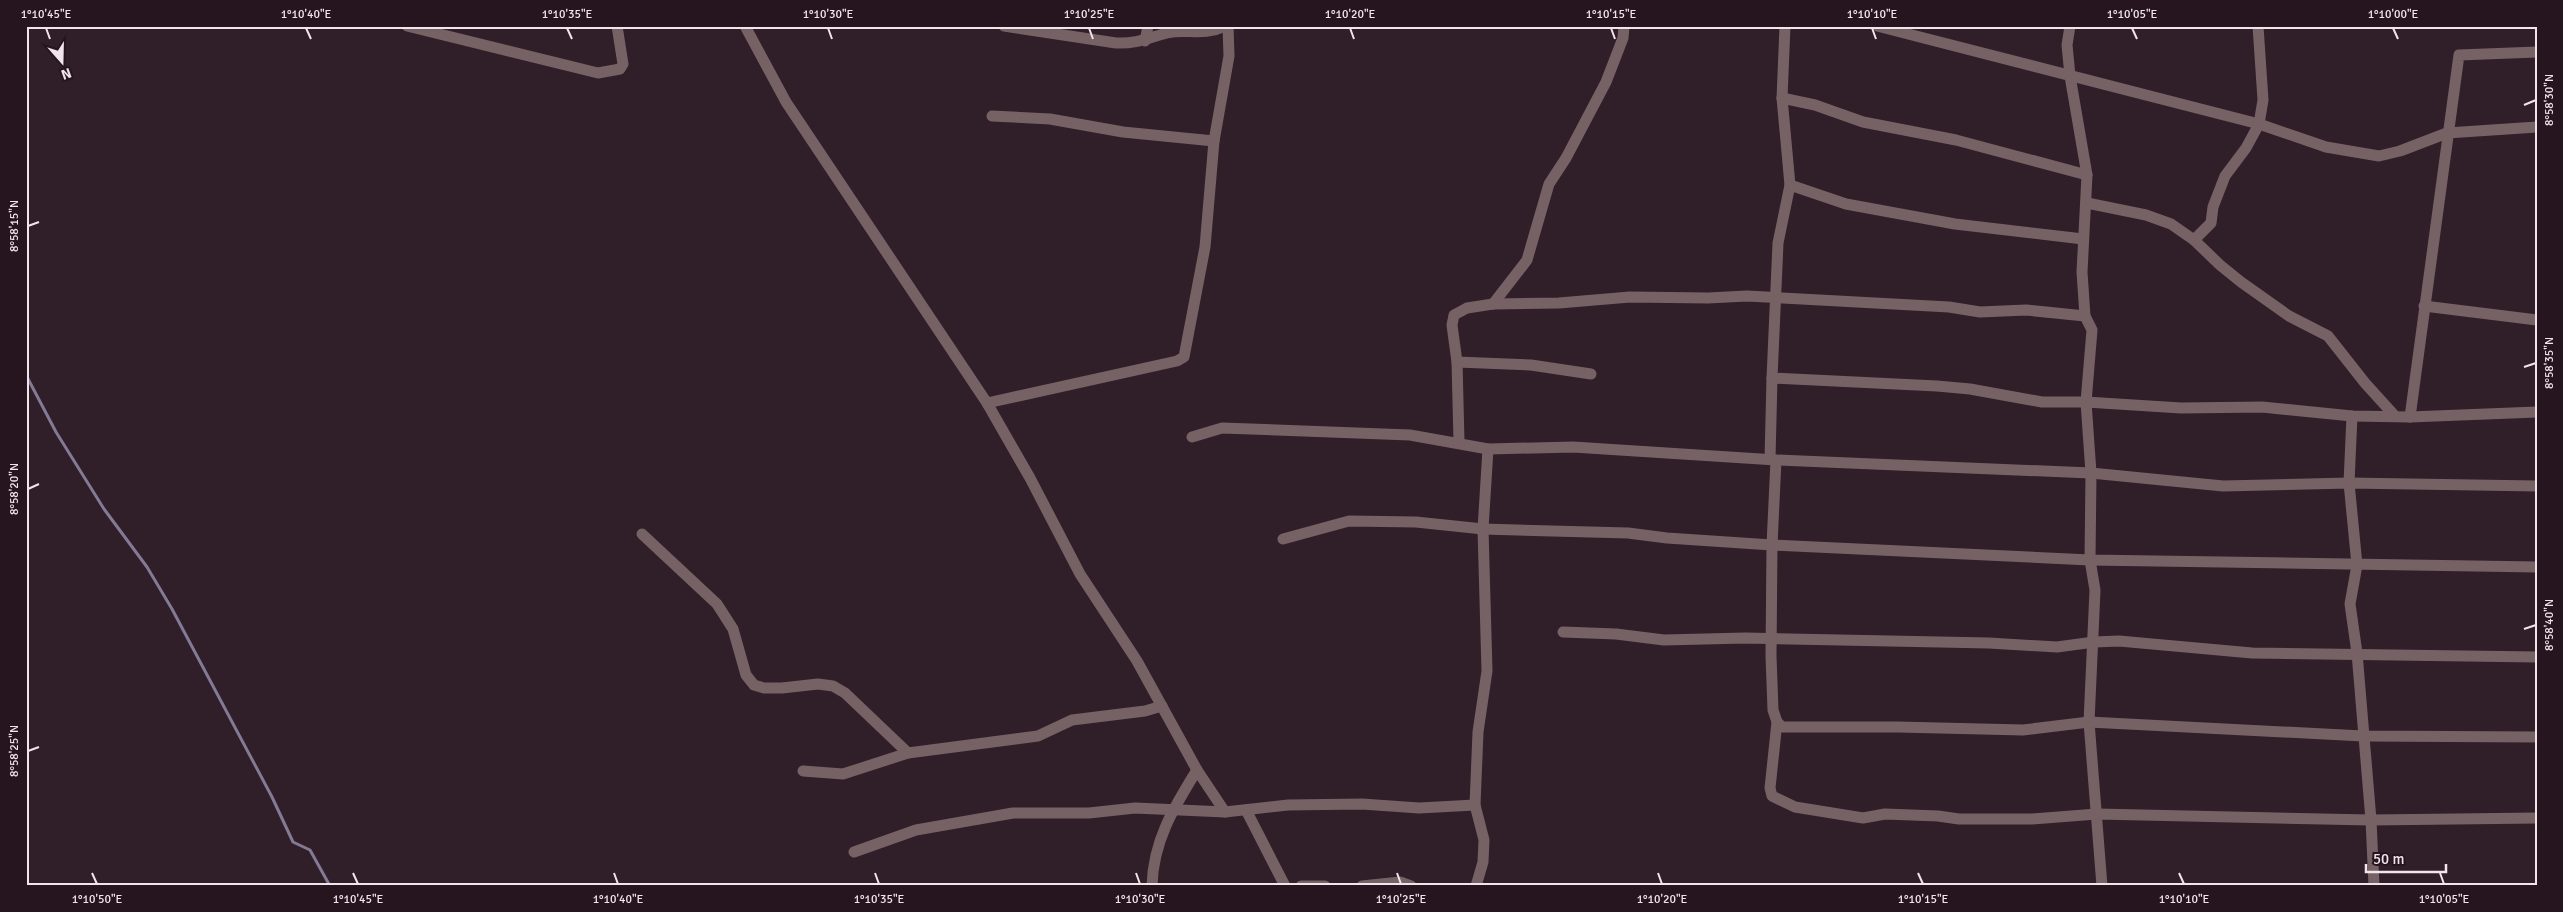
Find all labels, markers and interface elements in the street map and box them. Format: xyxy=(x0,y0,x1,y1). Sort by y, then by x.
text: 1°10'45"E xyxy=(21,7,72,22)
text: 1°10'40"E xyxy=(281,7,332,22)
text: 1°10'35"E xyxy=(542,7,593,22)
text: 1°10'30"E xyxy=(803,7,854,22)
text: 1°10'25"E xyxy=(1064,7,1115,22)
text: 1°10'20"E xyxy=(1325,7,1376,22)
text: 1°10'15"E xyxy=(1586,7,1637,22)
text: 1°10'10"E xyxy=(1847,7,1898,22)
text: 1°10'05"E xyxy=(2107,7,2158,22)
text: 1°10'00"E xyxy=(2368,7,2419,22)
north arrow xyxy=(38,38,88,88)
text: N xyxy=(59,64,74,83)
text: 8°58'30"N xyxy=(2542,74,2557,126)
text: 8°58'15"N xyxy=(7,200,22,252)
text: 8°58'35"N xyxy=(2542,337,2557,389)
text: 8°58'20"N xyxy=(7,463,22,515)
text: 8°58'40"N xyxy=(2542,599,2557,651)
text: 8°58'25"N xyxy=(7,725,22,777)
scale bar xyxy=(2366,842,2446,874)
text: 50 m xyxy=(2373,850,2404,868)
text: 1°10'50"E xyxy=(72,892,123,907)
text: 1°10'45"E xyxy=(333,892,384,907)
text: 1°10'40"E xyxy=(593,892,644,907)
text: 1°10'35"E xyxy=(854,892,905,907)
text: 1°10'30"E xyxy=(1115,892,1166,907)
text: 1°10'25"E xyxy=(1376,892,1427,907)
text: 1°10'20"E xyxy=(1637,892,1688,907)
text: 1°10'15"E xyxy=(1898,892,1949,907)
text: 1°10'10"E xyxy=(2159,892,2210,907)
text: 1°10'05"E xyxy=(2419,892,2470,907)

